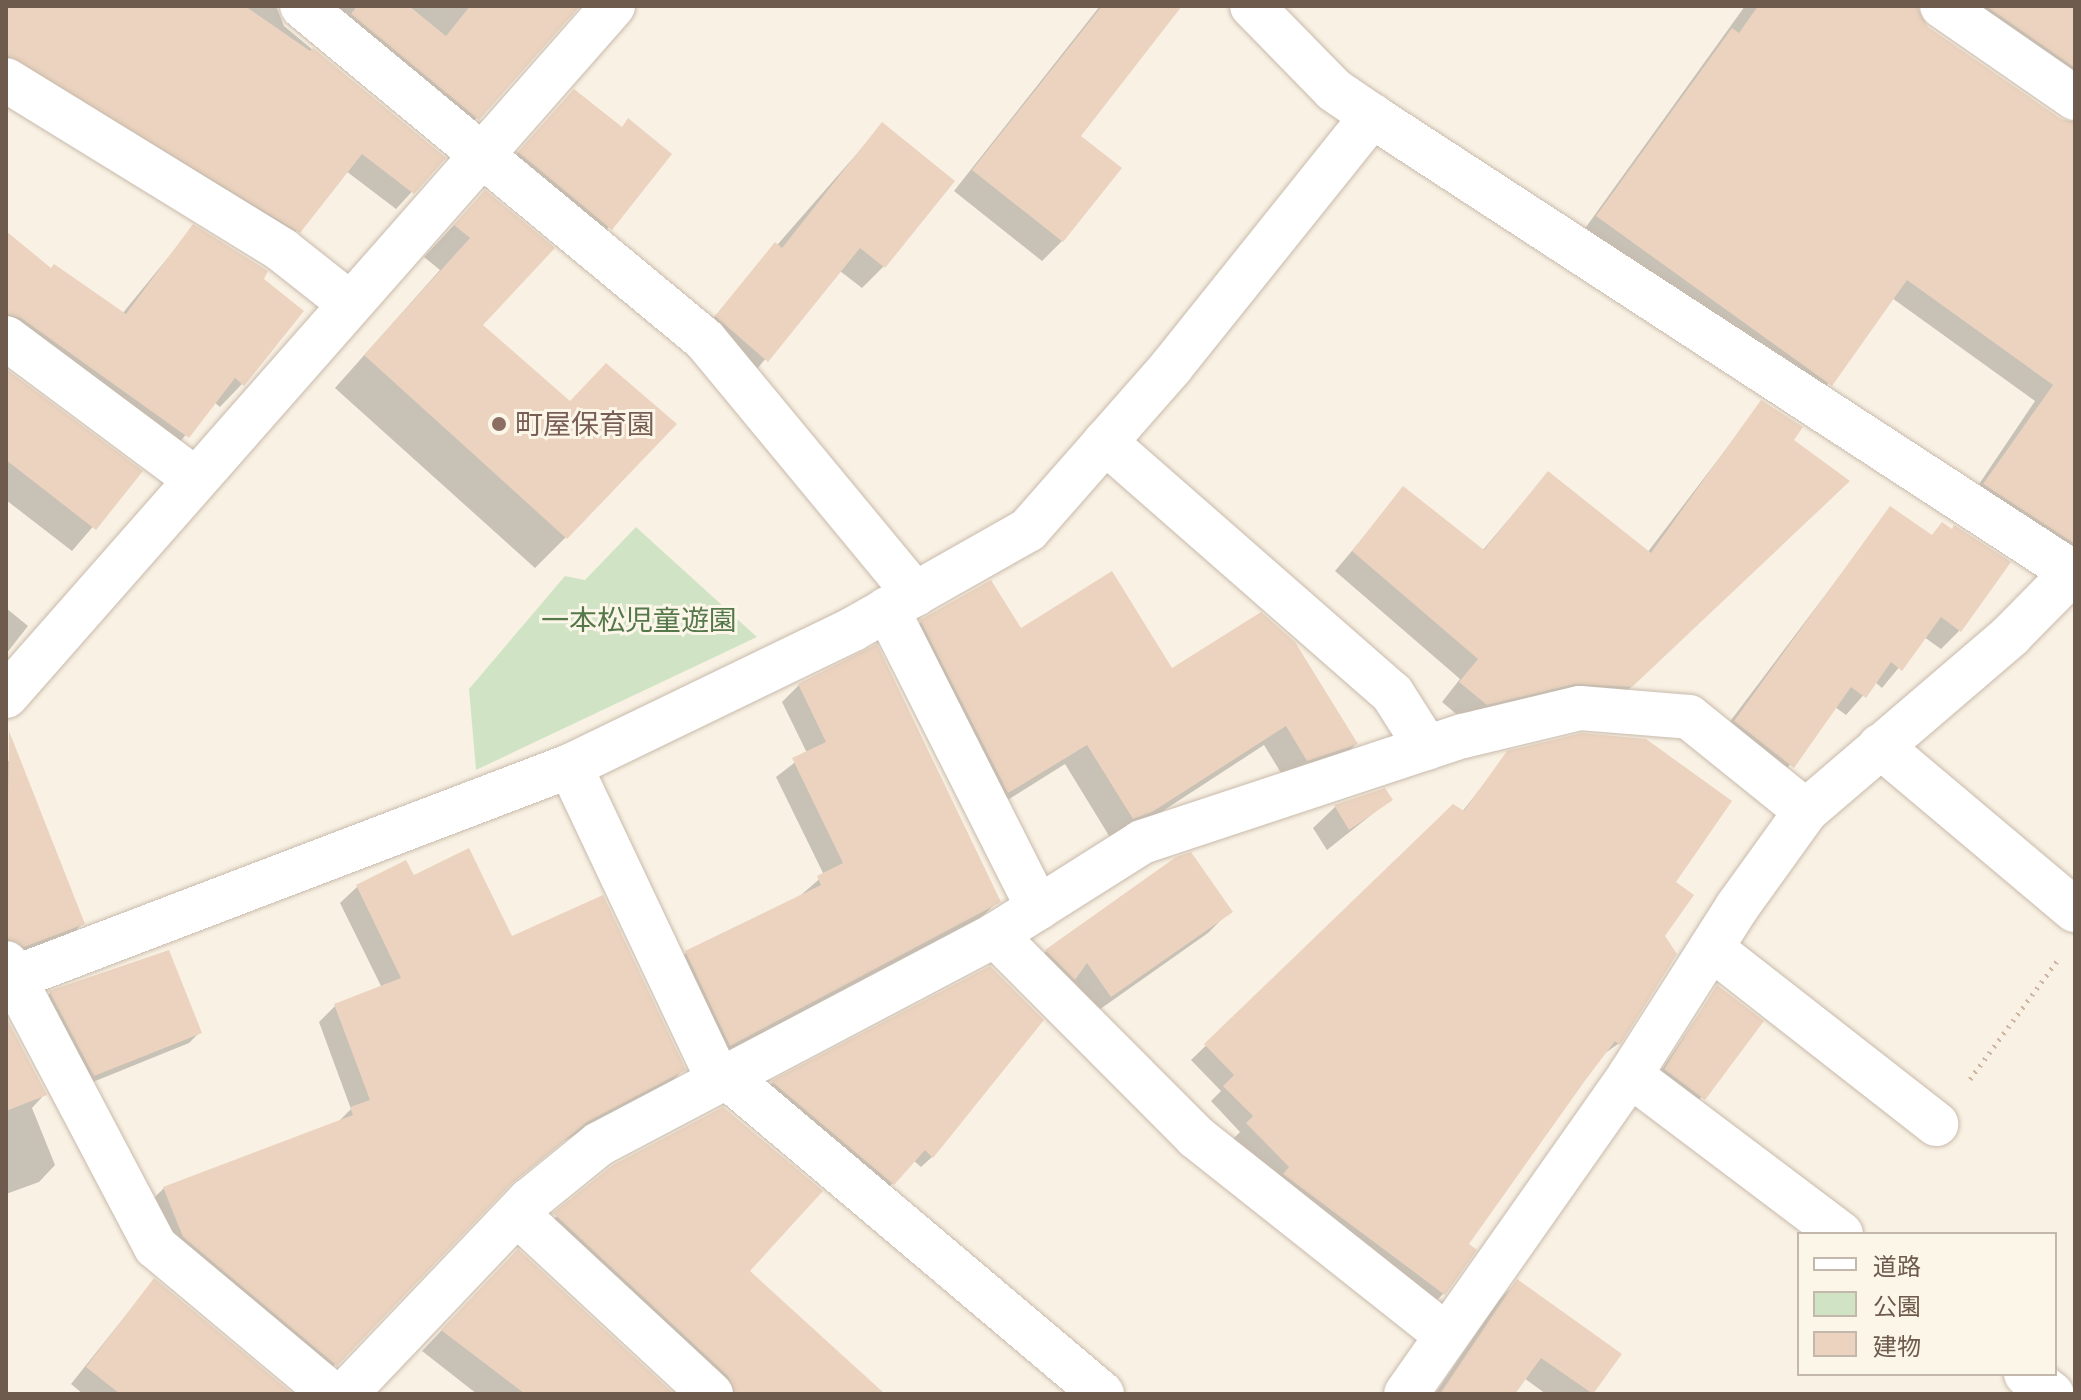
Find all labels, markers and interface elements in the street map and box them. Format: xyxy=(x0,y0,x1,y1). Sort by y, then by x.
place label: 町屋保育園 xyxy=(515,407,655,441)
marker: 町屋保育園 xyxy=(490,415,508,433)
park label: 一本松児童遊園 xyxy=(541,603,737,637)
legend xyxy=(1797,1232,2057,1376)
text: 道路 xyxy=(1873,1252,1921,1281)
text: 公園 xyxy=(1873,1292,1921,1321)
text: 建物 xyxy=(1873,1332,1921,1361)

